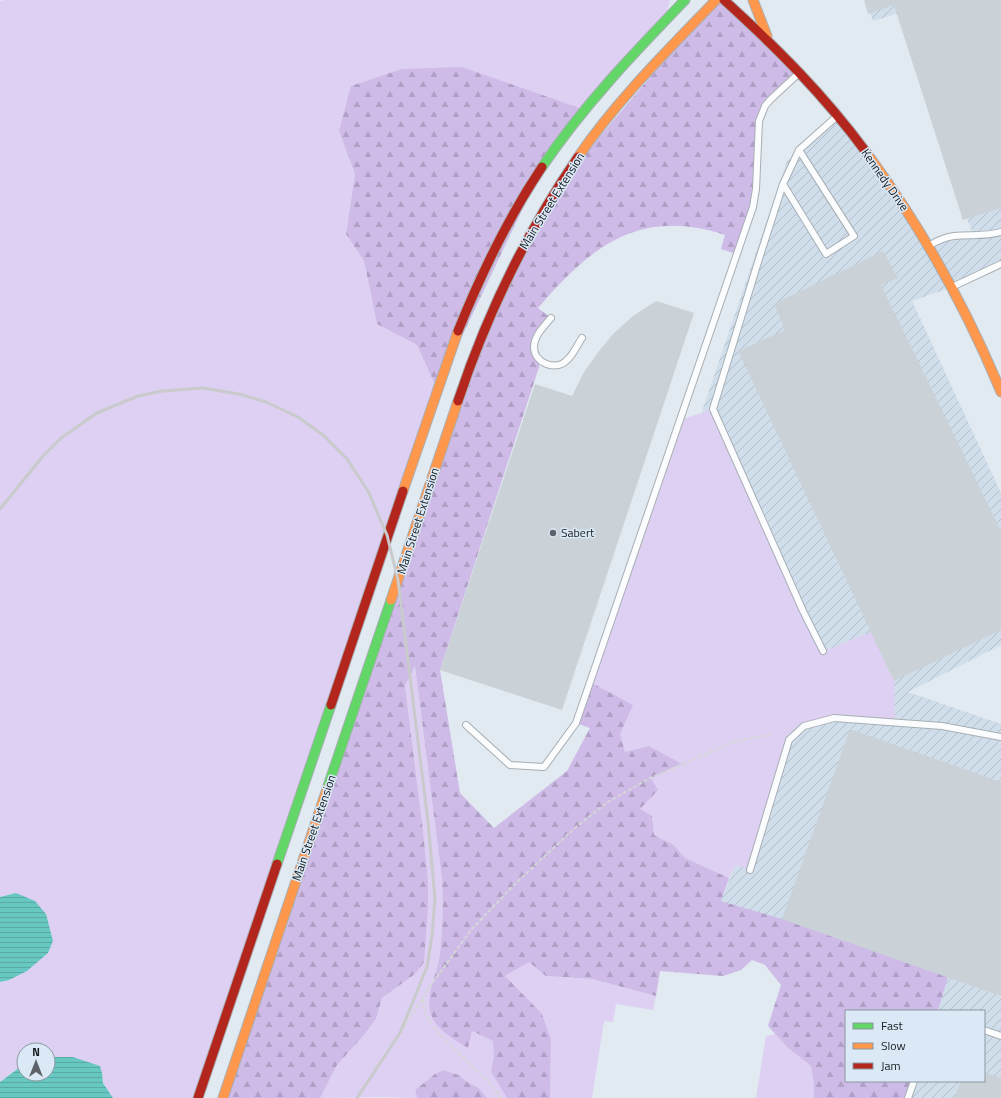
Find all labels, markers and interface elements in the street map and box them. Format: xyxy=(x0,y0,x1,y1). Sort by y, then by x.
street label: Kennedy Drive xyxy=(857,144,914,215)
street label: Main Street Extension xyxy=(514,149,589,253)
street label: Main Street Extension xyxy=(391,465,444,577)
place label: Sabert xyxy=(561,523,595,542)
marker: Sabert xyxy=(548,528,558,538)
street label: Main Street Extension xyxy=(286,772,341,883)
legend xyxy=(845,1010,985,1082)
text: Fast xyxy=(881,1016,904,1035)
text: Slow xyxy=(881,1036,906,1055)
north arrow xyxy=(16,1042,56,1082)
text: N xyxy=(32,1044,40,1060)
text: Jam xyxy=(881,1056,901,1075)

